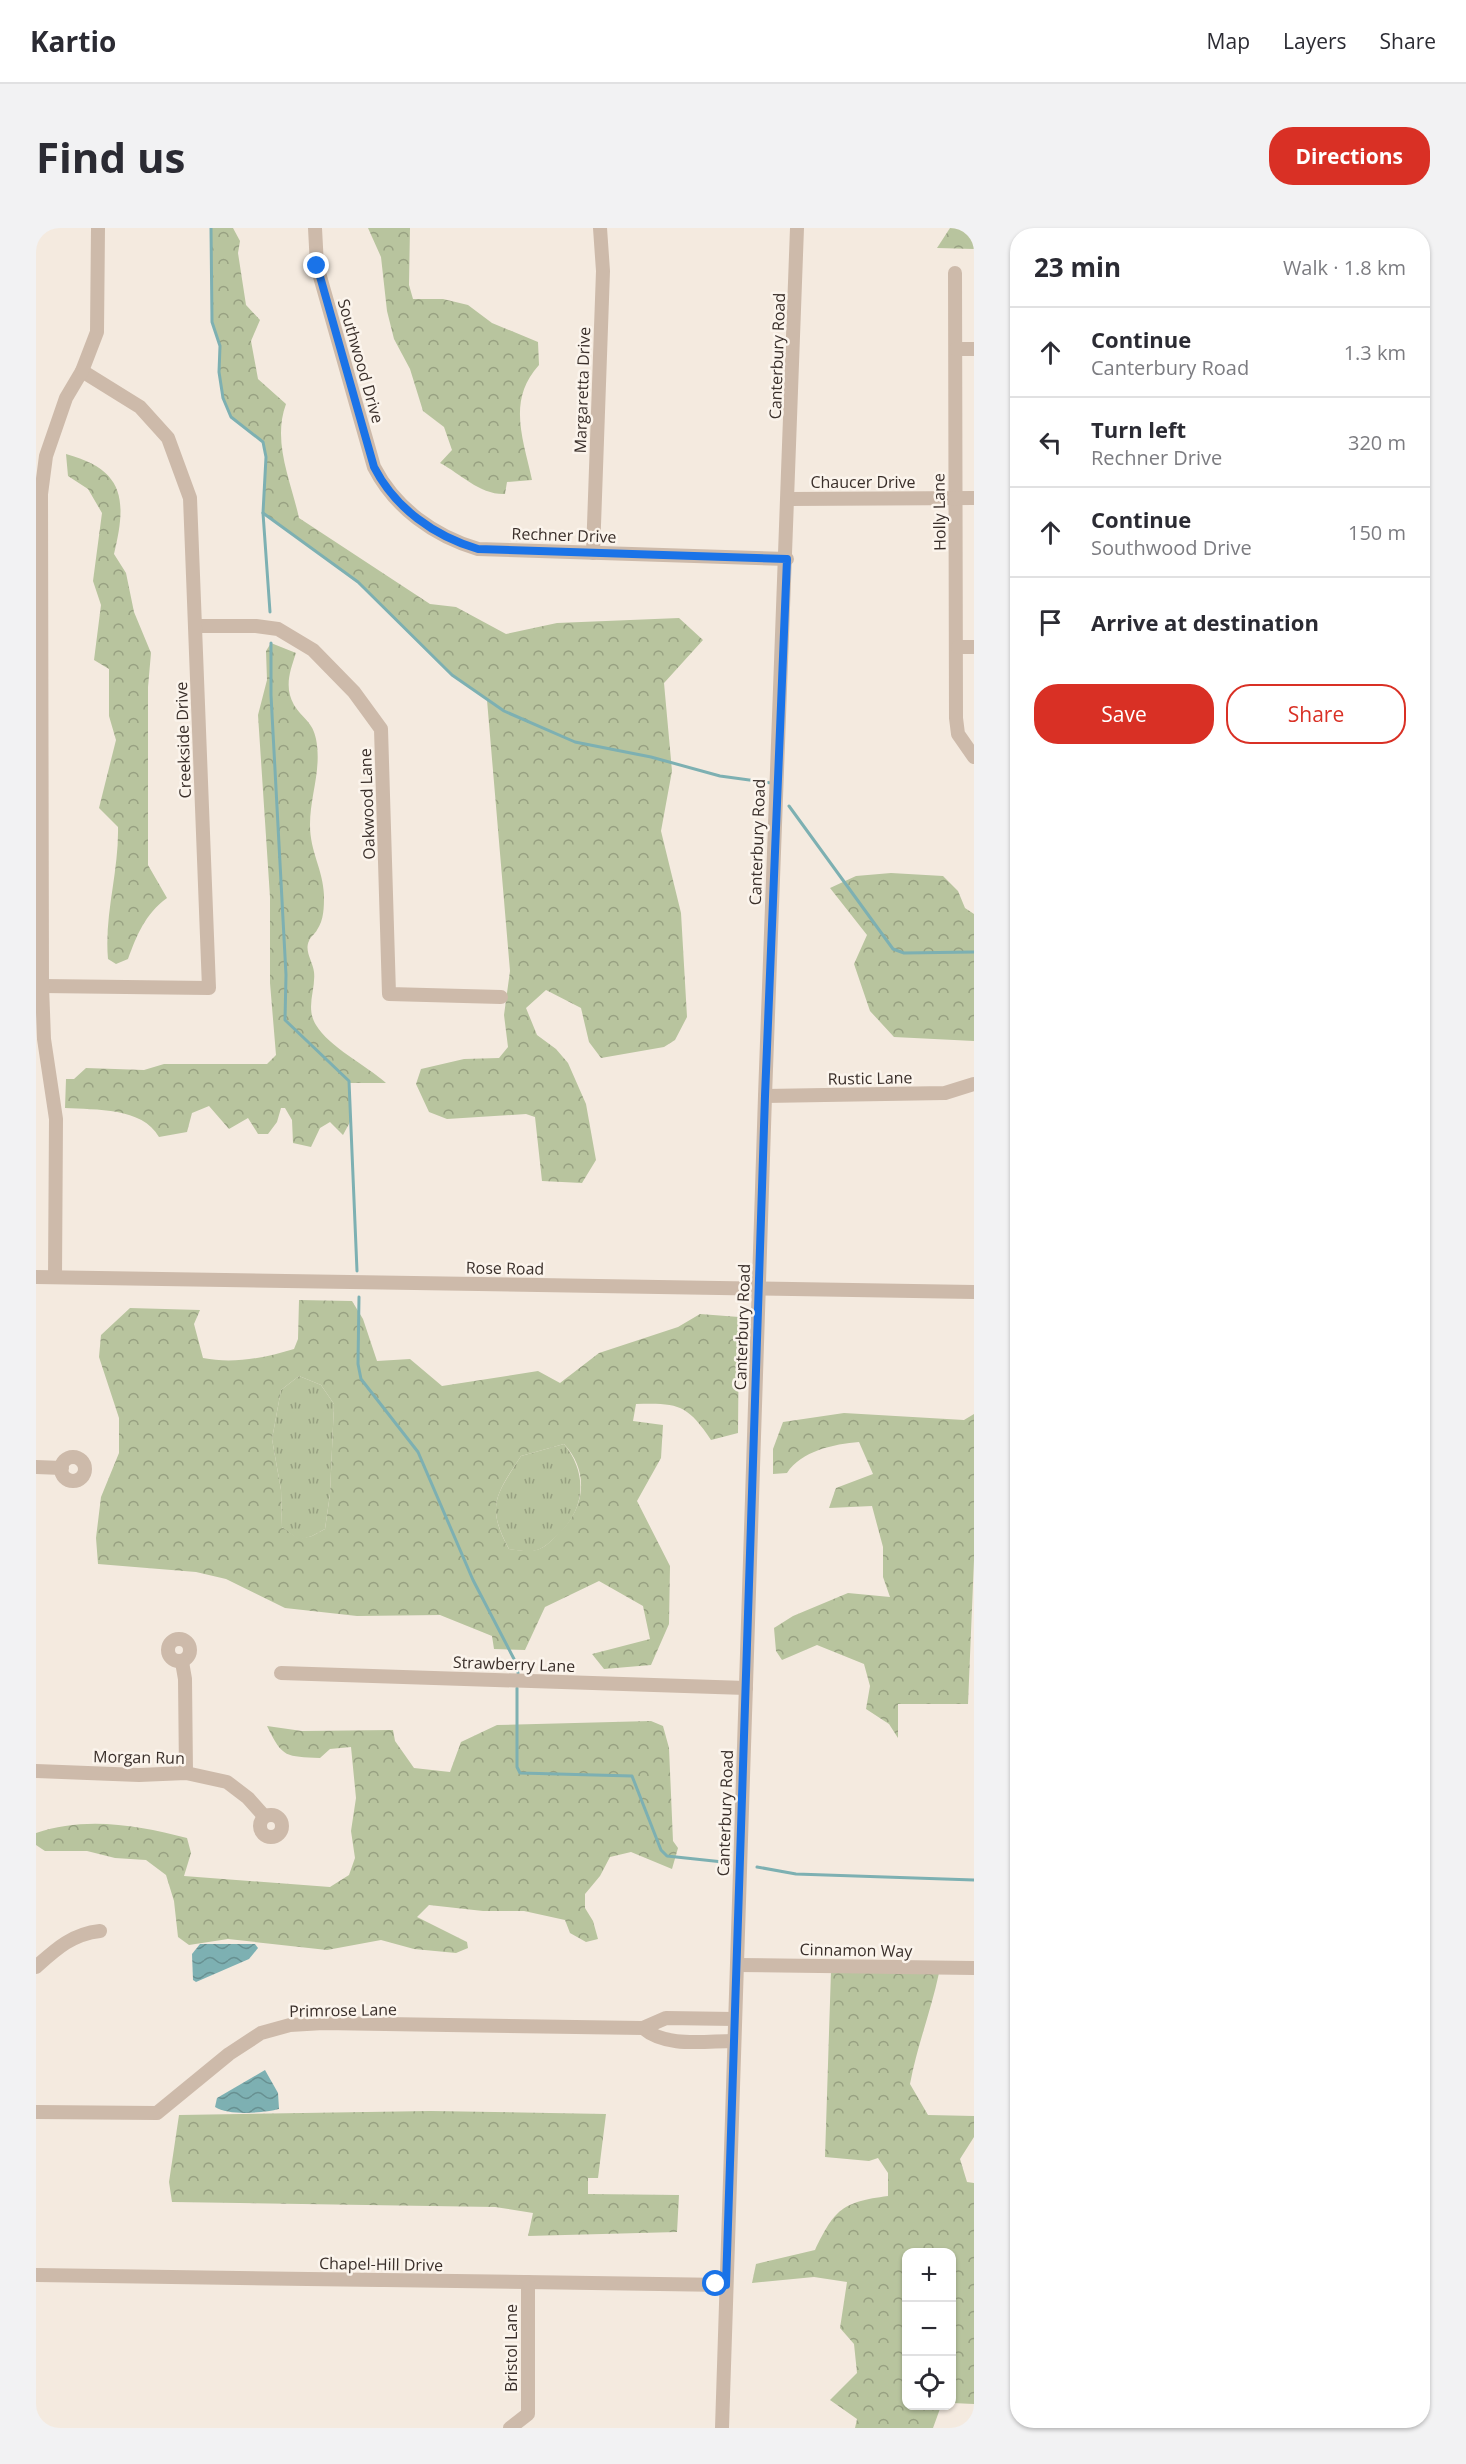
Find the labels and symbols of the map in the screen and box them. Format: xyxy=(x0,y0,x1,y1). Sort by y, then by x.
route end xyxy=(303,252,329,278)
street label: Canterbury Road xyxy=(764,292,790,420)
street label: Southwood Drive xyxy=(333,296,389,426)
street label: Margaretta Drive xyxy=(569,326,595,454)
street label: Chaucer Drive xyxy=(810,471,916,493)
street label: Holly Lane xyxy=(927,473,951,551)
street label: Rechner Drive xyxy=(511,522,617,548)
street label: Creekside Drive xyxy=(170,681,196,799)
street label: Oakwood Lane xyxy=(354,748,380,860)
street label: Canterbury Road xyxy=(744,778,770,906)
street label: Rustic Lane xyxy=(827,1066,913,1090)
street label: Rose Road xyxy=(466,1256,544,1280)
street label: Canterbury Road xyxy=(729,1263,755,1391)
street label: Strawberry Lane xyxy=(452,1651,576,1677)
street label: Morgan Run xyxy=(93,1745,185,1769)
street label: Canterbury Road xyxy=(712,1749,738,1877)
street label: Cinnamon Way xyxy=(799,1938,914,1962)
street label: Primrose Lane xyxy=(289,1998,397,2022)
street label: Chapel-Hill Drive xyxy=(319,2252,443,2276)
route start xyxy=(702,2270,728,2296)
street label: Bristol Lane xyxy=(500,2304,522,2392)

